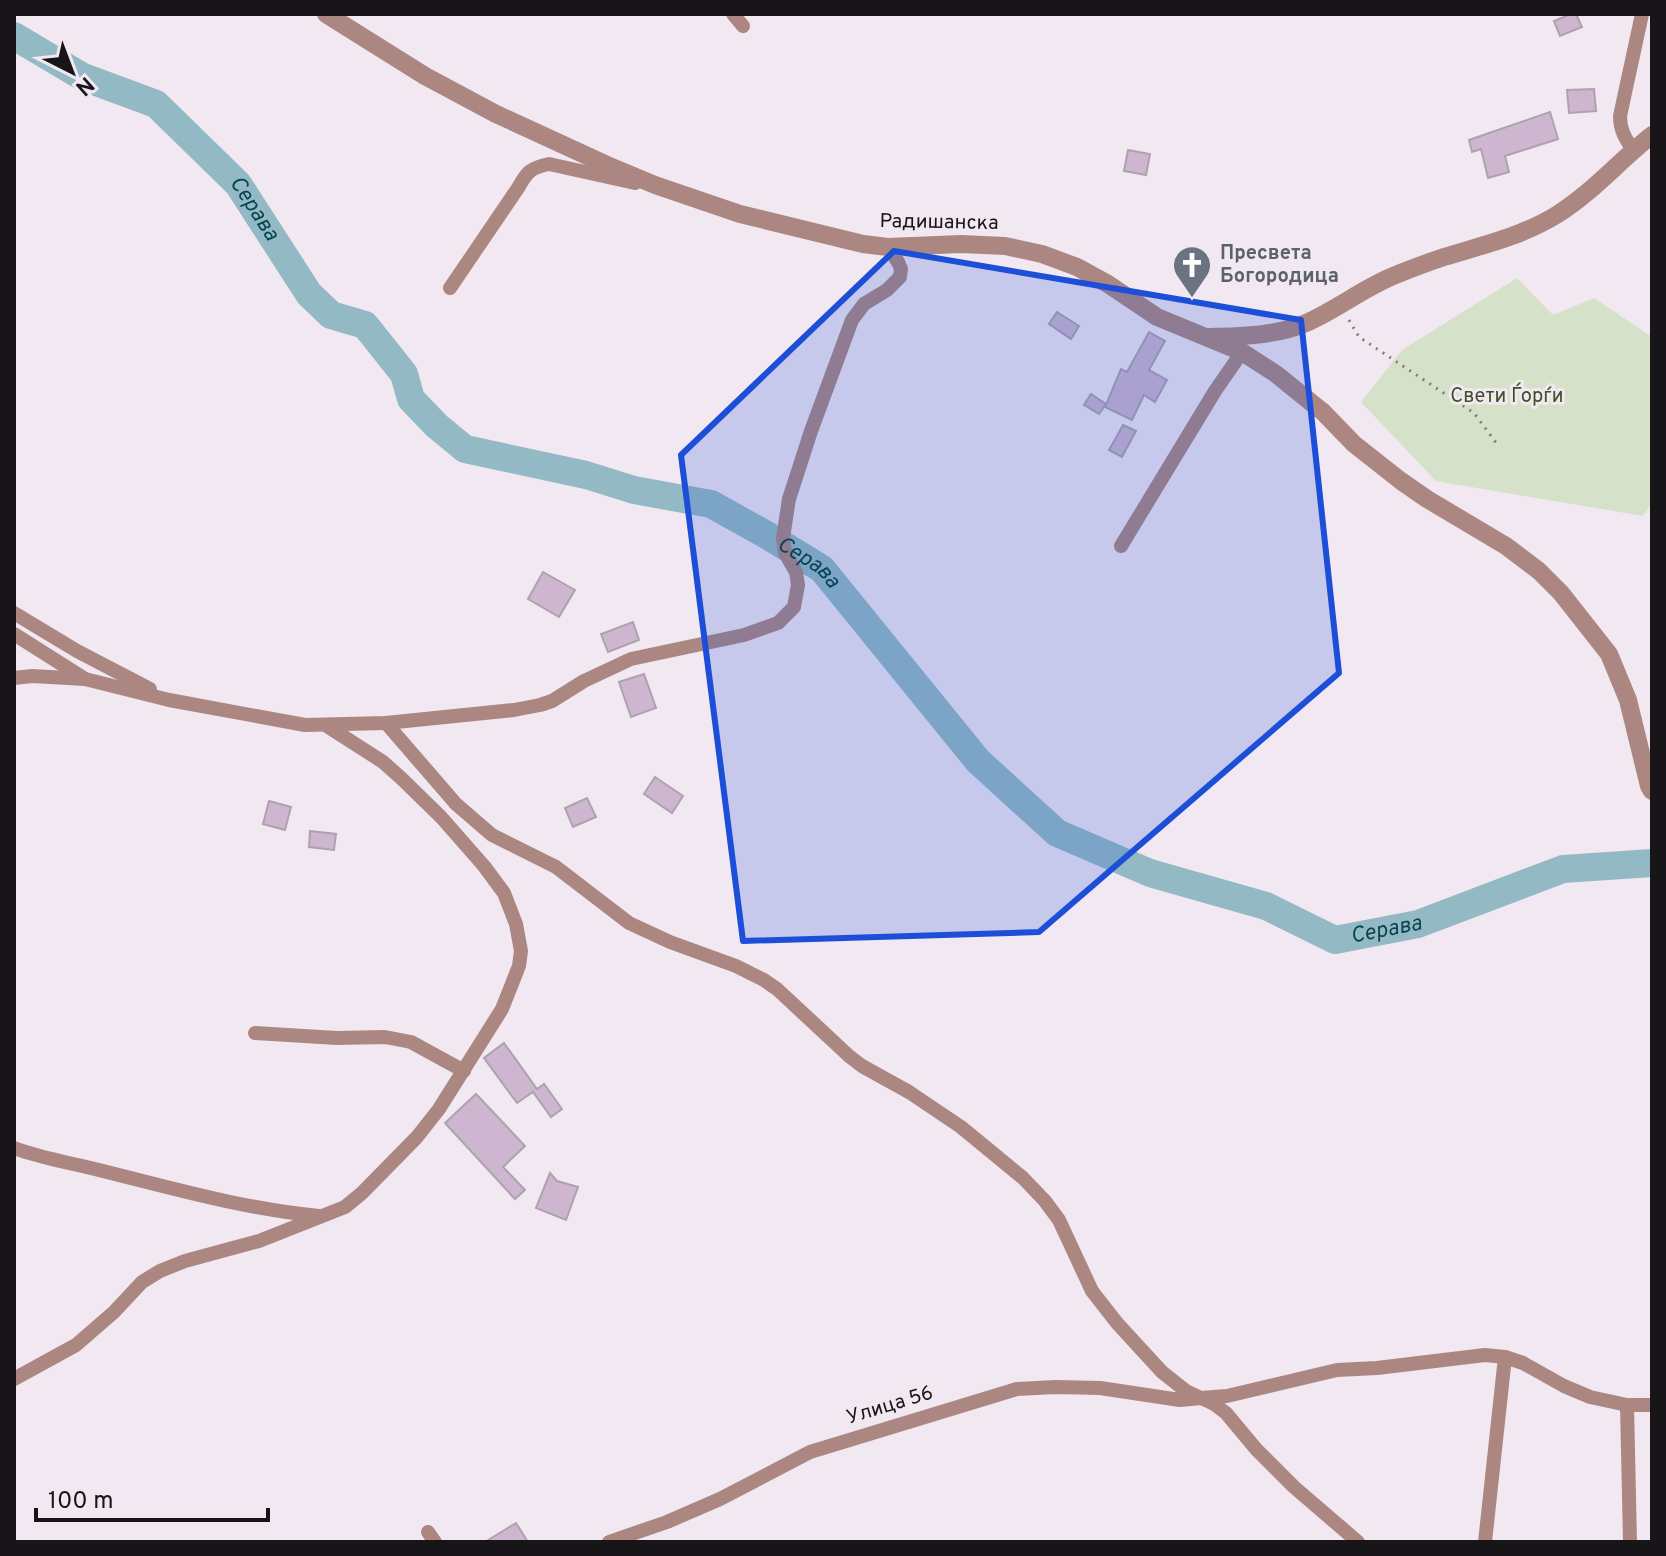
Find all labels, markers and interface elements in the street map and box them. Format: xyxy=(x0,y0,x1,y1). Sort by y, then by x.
north arrow xyxy=(32,32,112,112)
text: N xyxy=(69,70,99,100)
water label: Серава xyxy=(223,171,285,247)
street label: Радишанска xyxy=(879,209,999,237)
place label: Пресвета Богородица xyxy=(1220,241,1339,290)
church icon: Пресвета Богородица xyxy=(1171,244,1213,299)
park label: Свети Ѓорѓи xyxy=(1450,382,1564,410)
water label: Серава xyxy=(772,531,846,595)
water label: Серава xyxy=(1348,910,1425,950)
street label: Улица 56 xyxy=(843,1380,937,1432)
scale bar xyxy=(36,1472,268,1522)
text: 100 m xyxy=(48,1487,114,1517)

